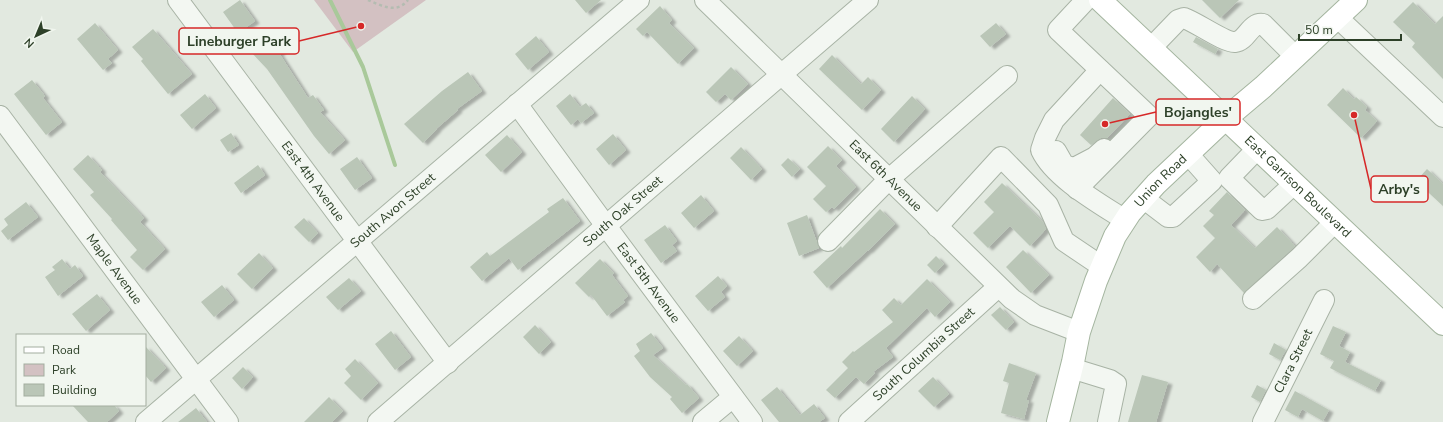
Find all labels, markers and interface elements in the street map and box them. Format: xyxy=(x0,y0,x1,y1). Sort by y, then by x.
north arrow xyxy=(16,16,56,56)
scale bar xyxy=(1299,16,1401,42)
text: 50 m xyxy=(1305,22,1333,38)
callout: Lineburger Park xyxy=(179,28,299,54)
text: Lineburger Park xyxy=(187,32,291,51)
text: N xyxy=(21,35,38,51)
callout: Bojangles' xyxy=(1156,99,1240,125)
text: Bojangles' xyxy=(1164,103,1232,122)
street label: East Garrison Boulevard xyxy=(1240,132,1355,242)
street label: East 6th Avenue xyxy=(845,136,926,216)
street label: East 4th Avenue xyxy=(277,138,349,225)
street label: Union Road xyxy=(1130,150,1191,211)
street label: South Avon Street xyxy=(346,169,440,252)
street label: South Oak Street xyxy=(579,171,667,251)
callout: Arby's xyxy=(1371,176,1428,202)
text: Arby's xyxy=(1378,180,1420,199)
street label: Maple Avenue xyxy=(82,230,146,308)
street label: East 5th Avenue xyxy=(613,239,684,327)
street label: South Columbia Street xyxy=(869,303,979,405)
street label: Clara Street xyxy=(1270,326,1317,396)
legend xyxy=(16,334,146,406)
text: Road xyxy=(52,342,80,358)
text: Park xyxy=(52,362,77,378)
text: Building xyxy=(52,382,97,398)

